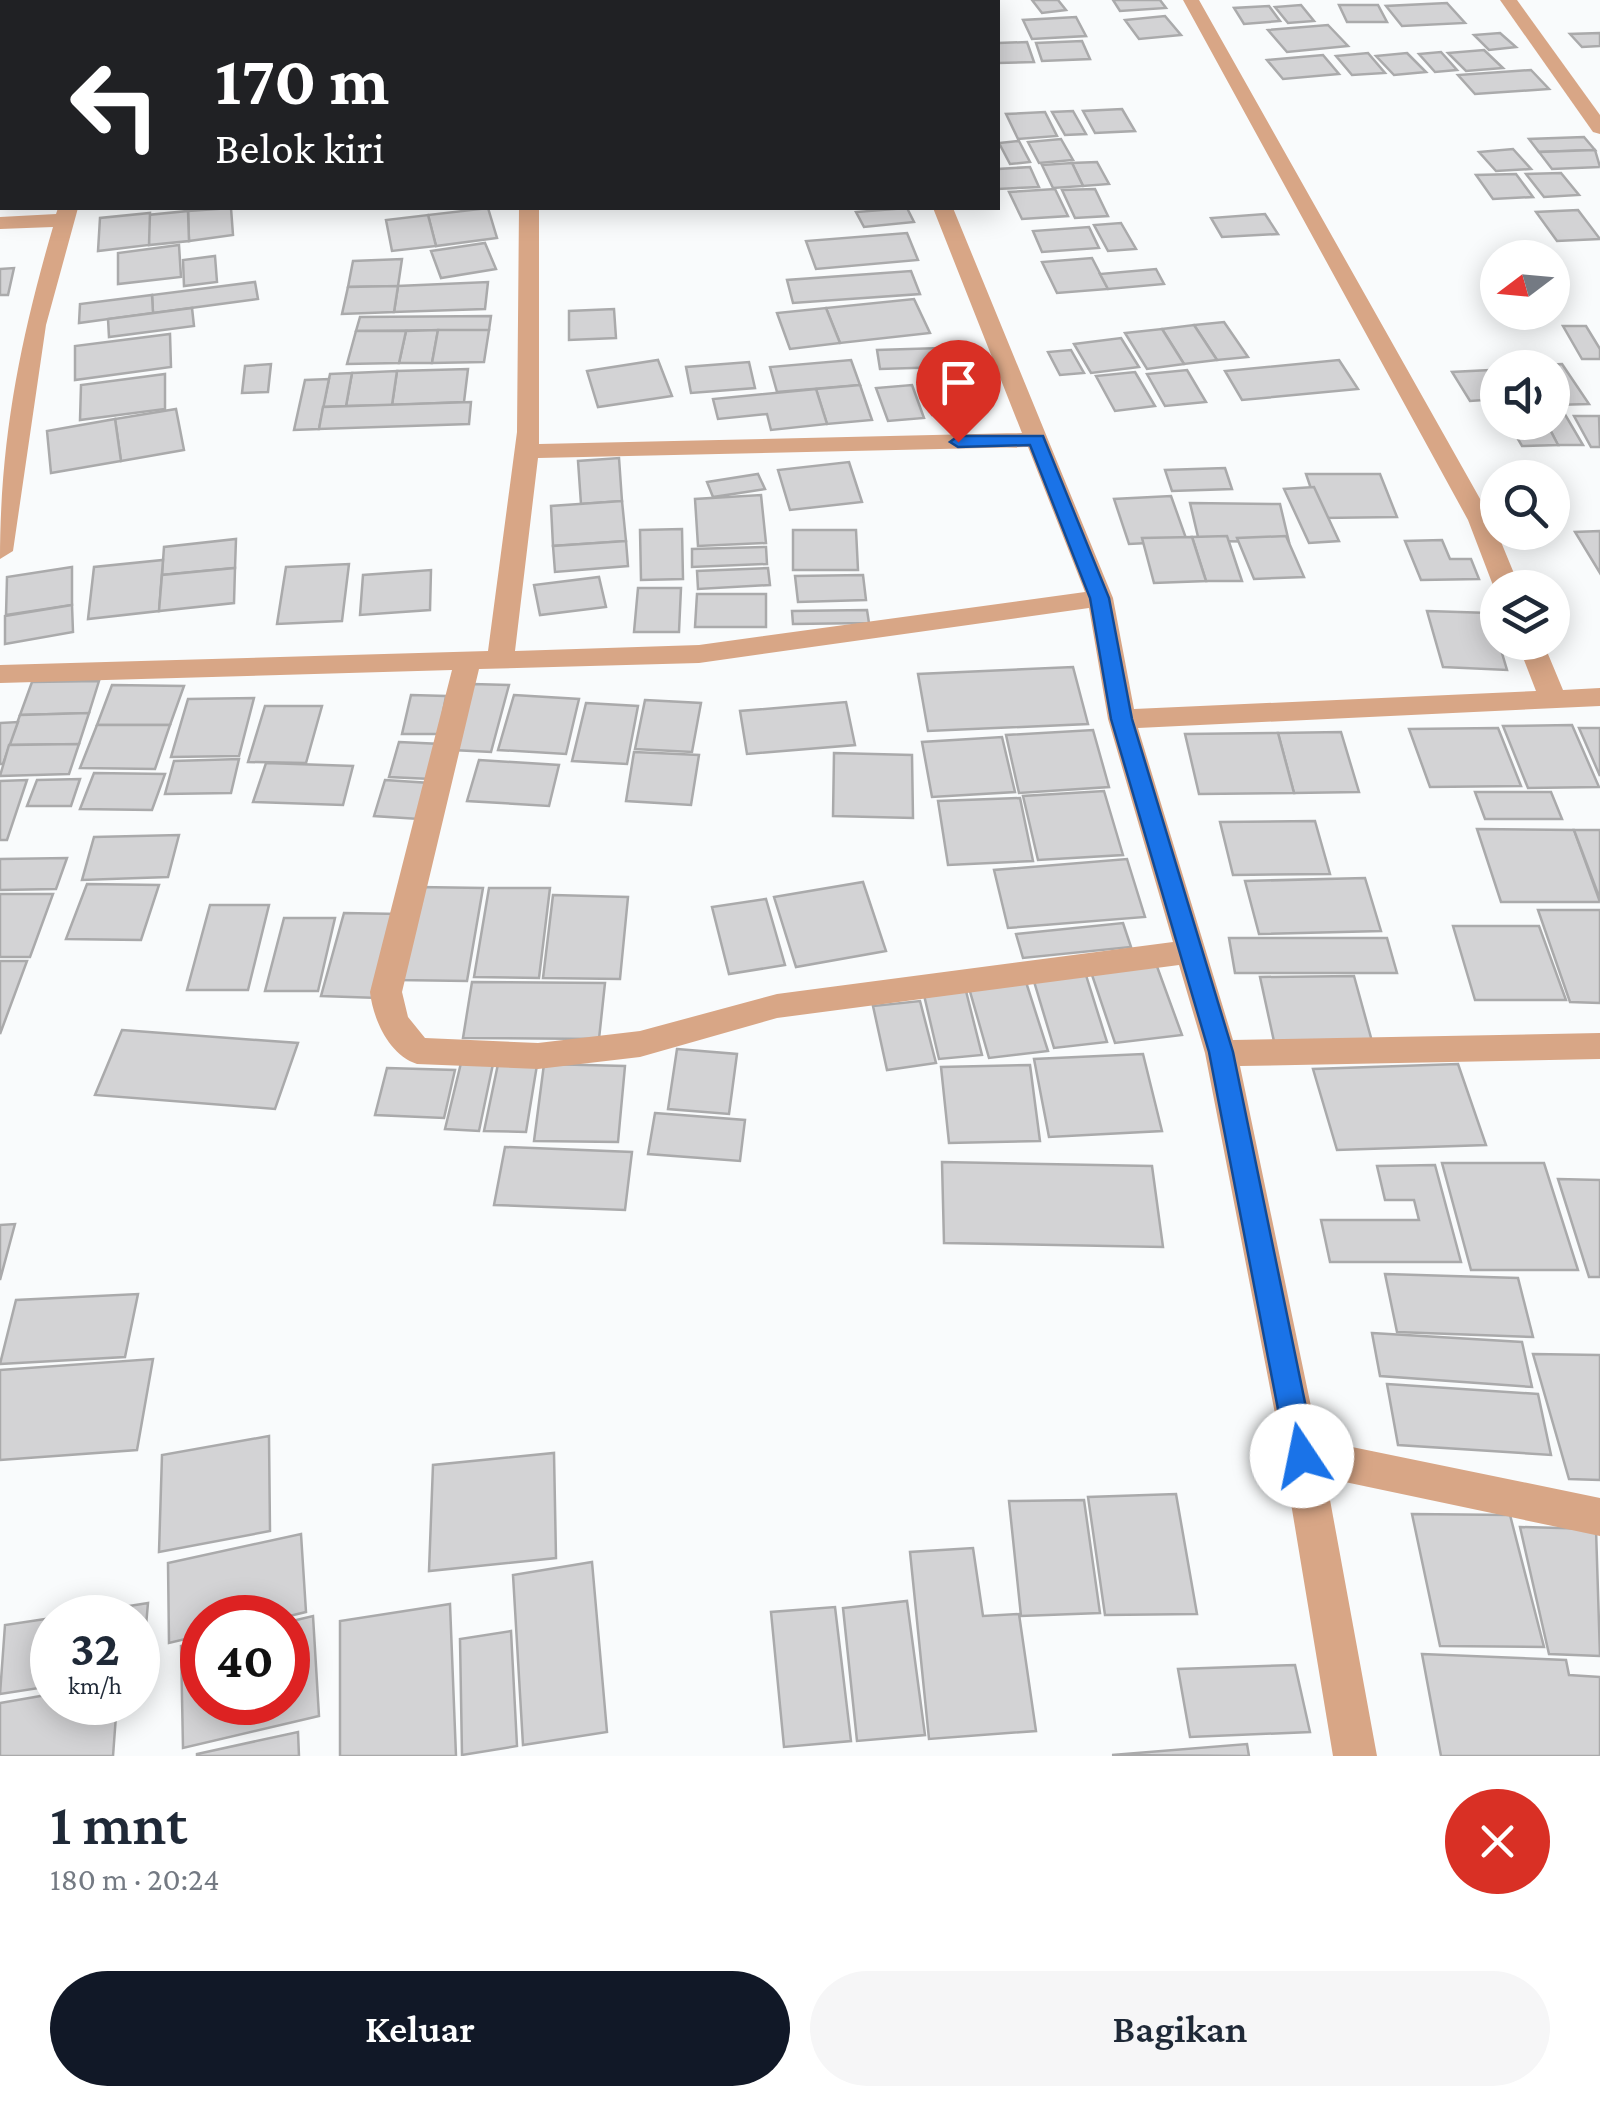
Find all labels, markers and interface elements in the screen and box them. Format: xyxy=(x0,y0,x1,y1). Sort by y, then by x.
icon: left xyxy=(50,40,180,170)
text: 170 m xyxy=(215,41,389,119)
text: Belok kiri xyxy=(215,123,385,173)
north arrow xyxy=(1480,240,1570,330)
map controls xyxy=(1480,240,1570,660)
pin xyxy=(916,340,1001,443)
button: sound xyxy=(1480,350,1570,440)
icon: arrive xyxy=(931,355,986,410)
button: search xyxy=(1480,460,1570,550)
button: layers xyxy=(1480,570,1570,660)
position arrow xyxy=(1250,1404,1354,1508)
speed limit sign: 40 xyxy=(180,1595,310,1725)
text: 32 xyxy=(70,1620,120,1676)
text: km/h xyxy=(68,1672,122,1699)
button: close xyxy=(1445,1789,1550,1894)
text: 1 mnt xyxy=(50,1790,187,1857)
text: 180 m · 20:24 xyxy=(50,1861,220,1897)
button: Keluar xyxy=(50,1971,790,2086)
button: Bagikan xyxy=(810,1971,1550,2086)

